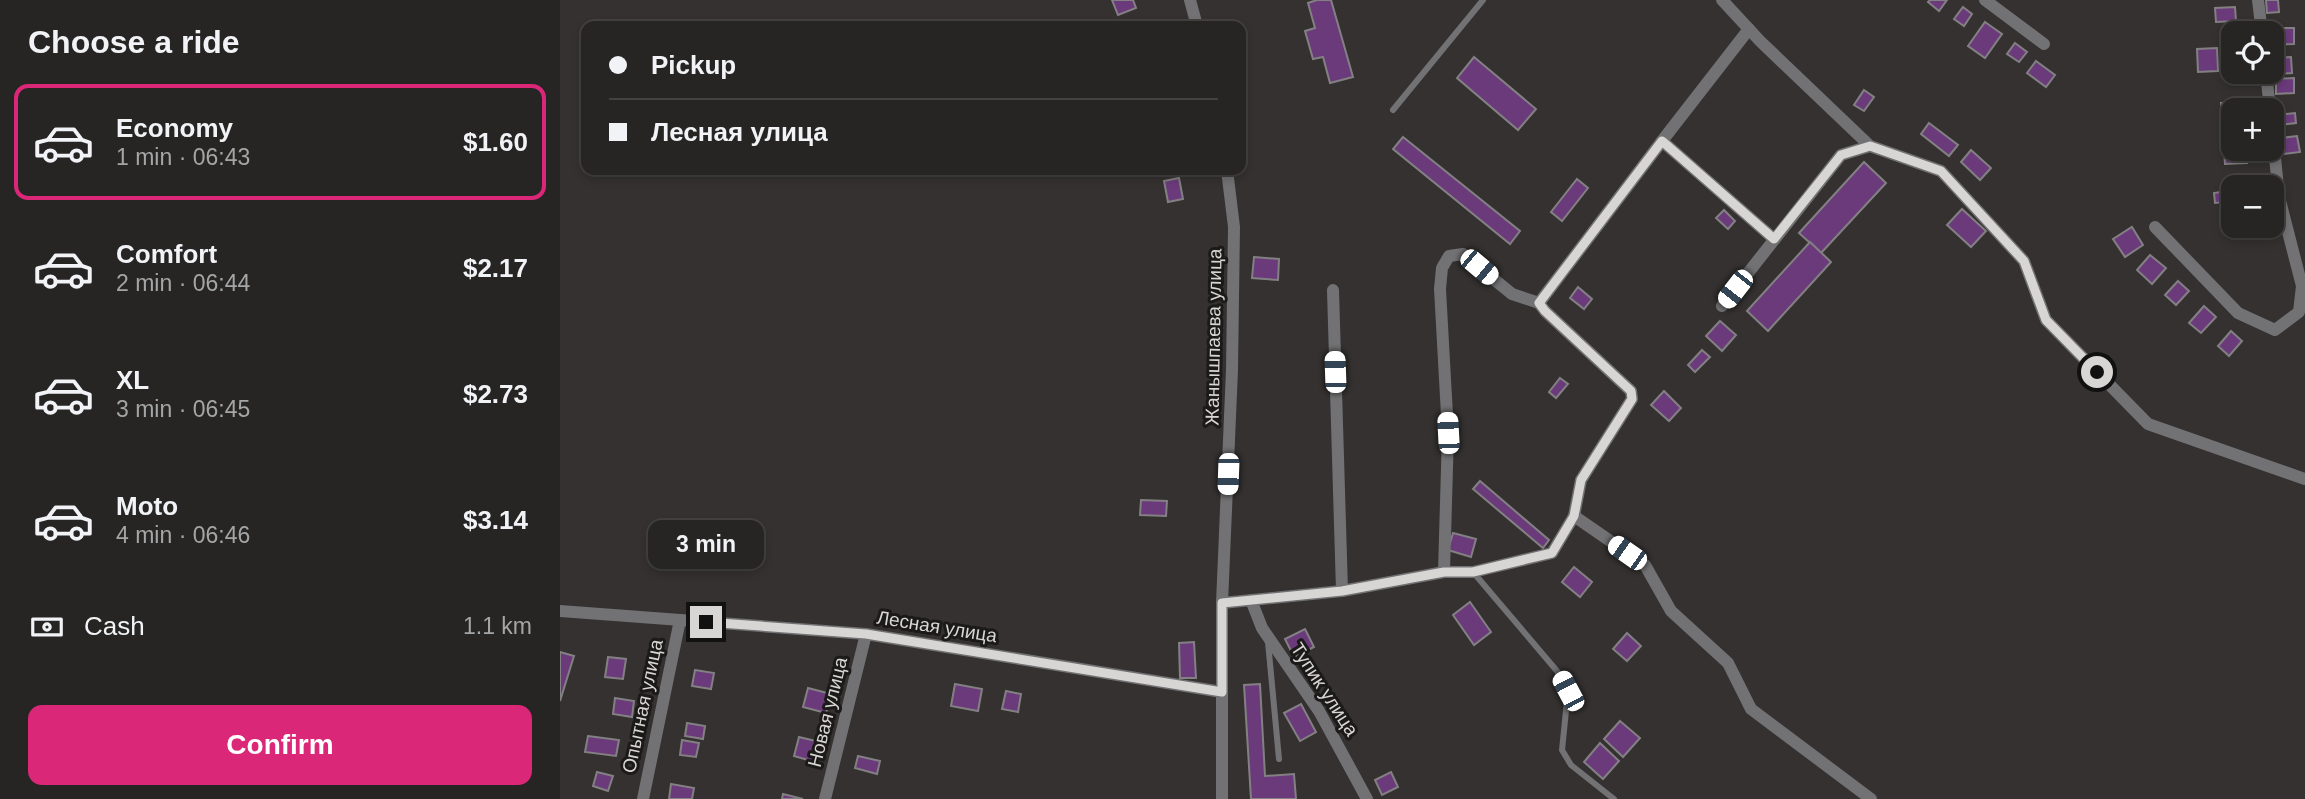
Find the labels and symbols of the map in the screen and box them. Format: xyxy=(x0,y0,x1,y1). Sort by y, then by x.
car xyxy=(1457,245,1502,289)
street label: Жанышпаева улица xyxy=(1201,248,1226,426)
car xyxy=(1714,266,1757,312)
car xyxy=(1324,351,1347,393)
route start xyxy=(2081,356,2113,388)
car xyxy=(1437,411,1460,455)
car xyxy=(1217,453,1240,495)
callout: 3 min xyxy=(648,520,764,570)
car xyxy=(1604,532,1651,574)
route end xyxy=(690,606,722,638)
street label: Лесная улица xyxy=(875,607,999,646)
street label: Опытная улица xyxy=(618,637,667,775)
street label: Тупик улица xyxy=(1287,639,1363,740)
street label: Новая улица xyxy=(804,655,851,769)
car xyxy=(1549,668,1588,714)

